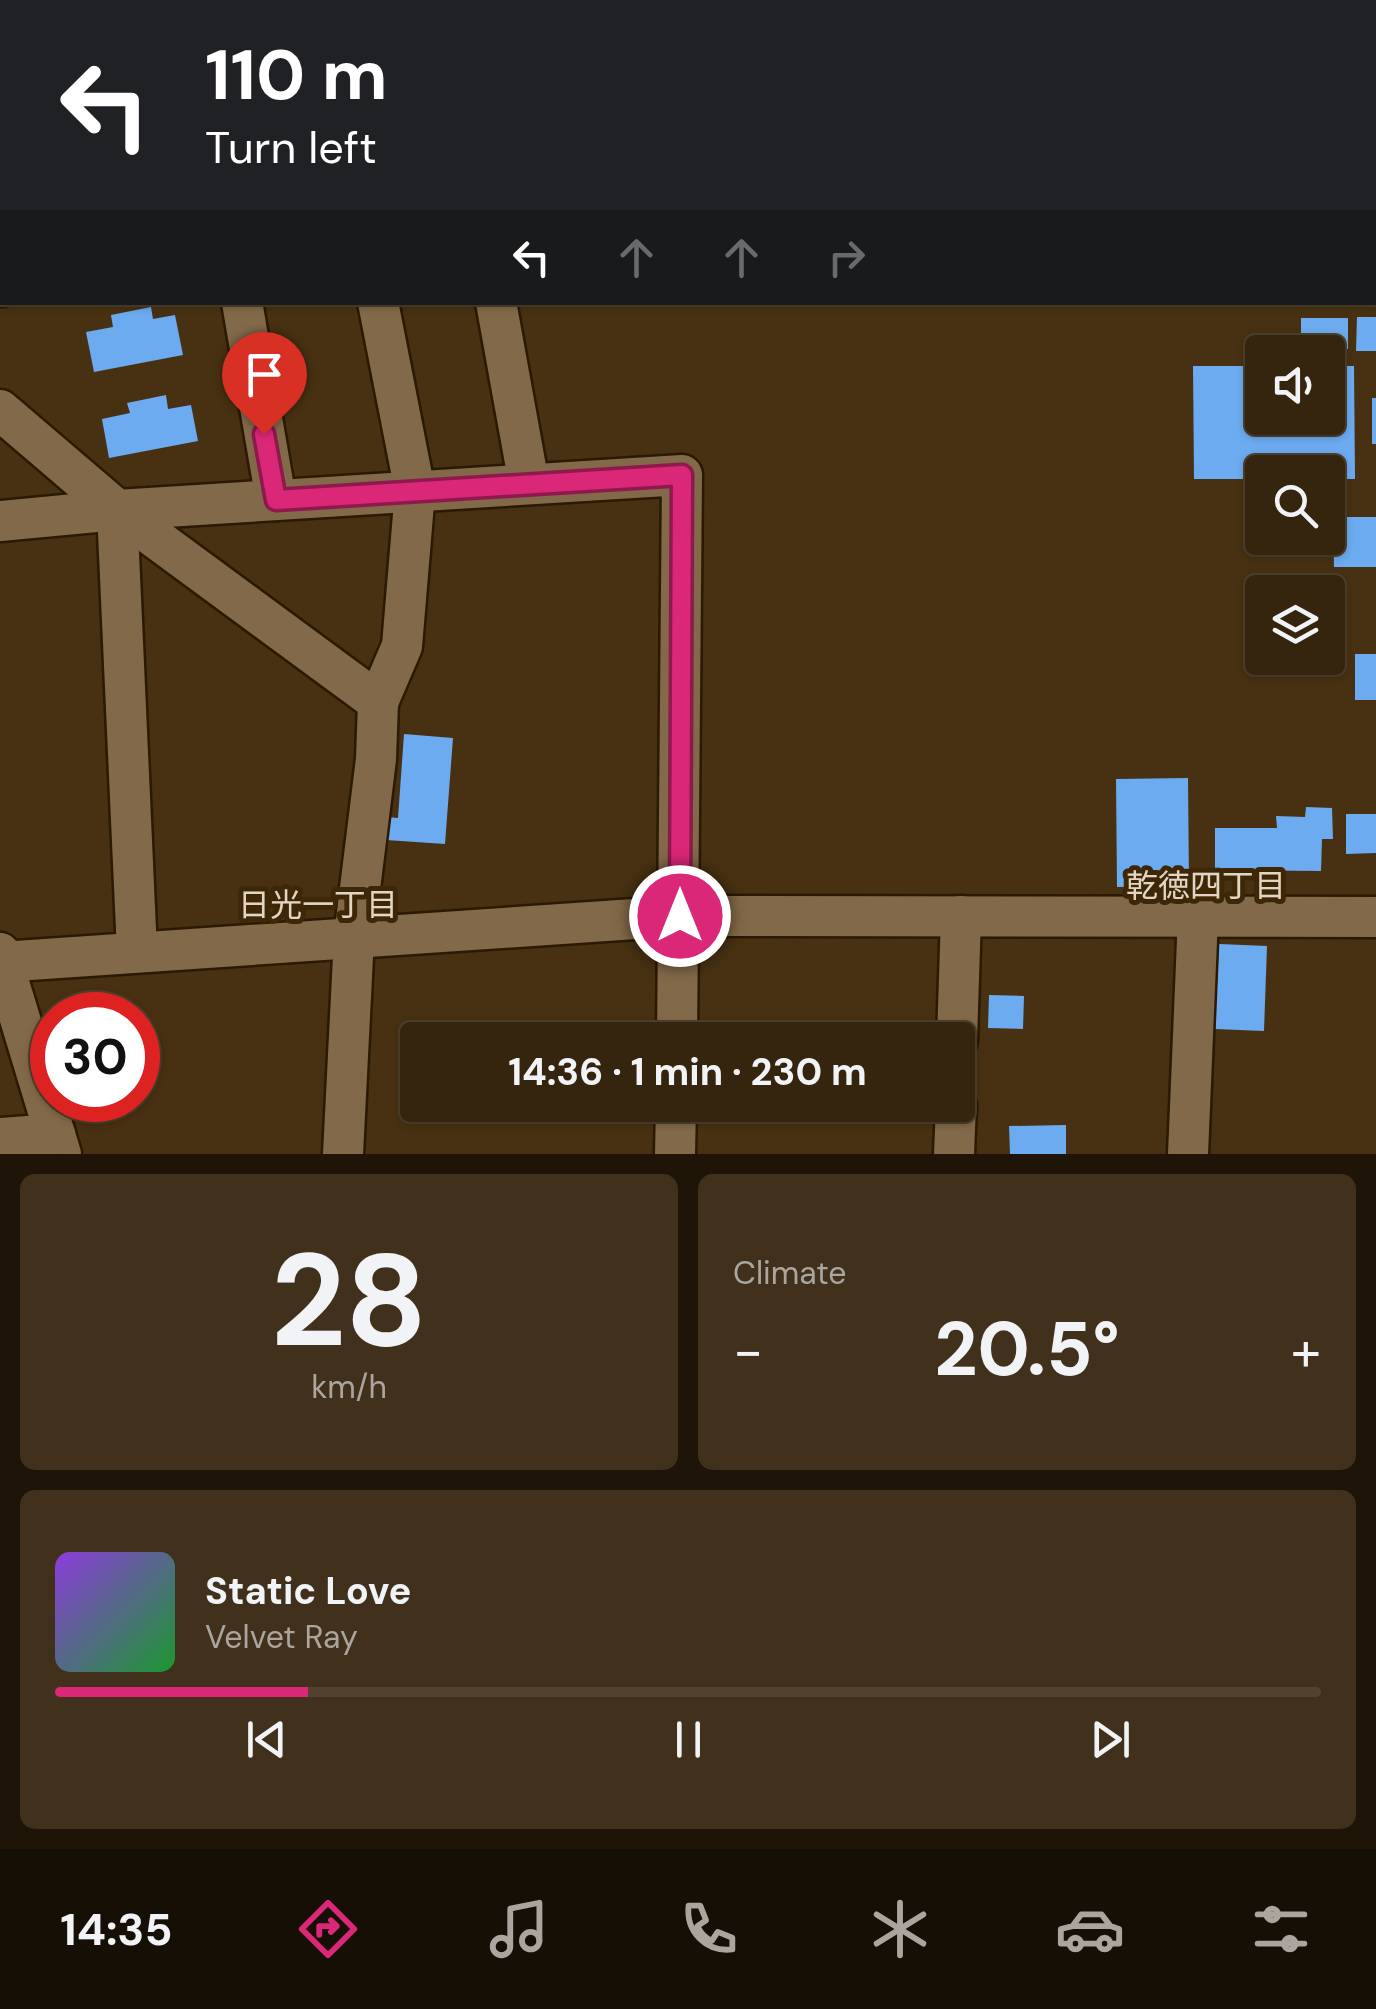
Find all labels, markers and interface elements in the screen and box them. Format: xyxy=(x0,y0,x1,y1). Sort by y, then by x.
text: 110 m xyxy=(205,30,388,121)
icon: left xyxy=(40,40,170,170)
text: Turn left xyxy=(205,118,377,177)
icon: left xyxy=(504,230,559,285)
icon: ahead xyxy=(609,230,664,285)
icon: ahead xyxy=(714,230,769,285)
icon: right xyxy=(819,230,874,285)
pin xyxy=(222,332,307,435)
map controls xyxy=(1245,335,1345,675)
button: sound xyxy=(1245,335,1345,435)
icon: arrive xyxy=(237,347,292,402)
button: search xyxy=(1245,455,1345,555)
button: layers xyxy=(1245,575,1345,675)
position arrow xyxy=(628,864,732,968)
district label: 乾徳四丁目 xyxy=(1126,865,1286,907)
district label: 日光一丁目 xyxy=(238,884,398,926)
speed limit sign: 30 xyxy=(30,992,160,1122)
text: 14:36 · 1 min · 230 m xyxy=(508,1047,867,1097)
text: 28 xyxy=(271,1216,427,1385)
text: Climate xyxy=(733,1252,847,1294)
text: 20.5° xyxy=(934,1301,1120,1398)
text: − xyxy=(733,1315,763,1387)
text: + xyxy=(1291,1315,1321,1387)
text: km/h xyxy=(311,1366,387,1408)
text: Static Love xyxy=(205,1566,411,1616)
text: Velvet Ray xyxy=(205,1616,358,1658)
icon: previous xyxy=(239,1712,294,1767)
icon: pause xyxy=(661,1712,716,1767)
icon: next xyxy=(1083,1712,1138,1767)
icon: directions xyxy=(293,1894,363,1964)
icon: music xyxy=(484,1894,554,1964)
icon: phone xyxy=(674,1894,744,1964)
icon: climate xyxy=(865,1894,935,1964)
icon: car xyxy=(1055,1894,1125,1964)
icon: filters xyxy=(1246,1894,1316,1964)
text: 14:35 xyxy=(60,1900,172,1959)

